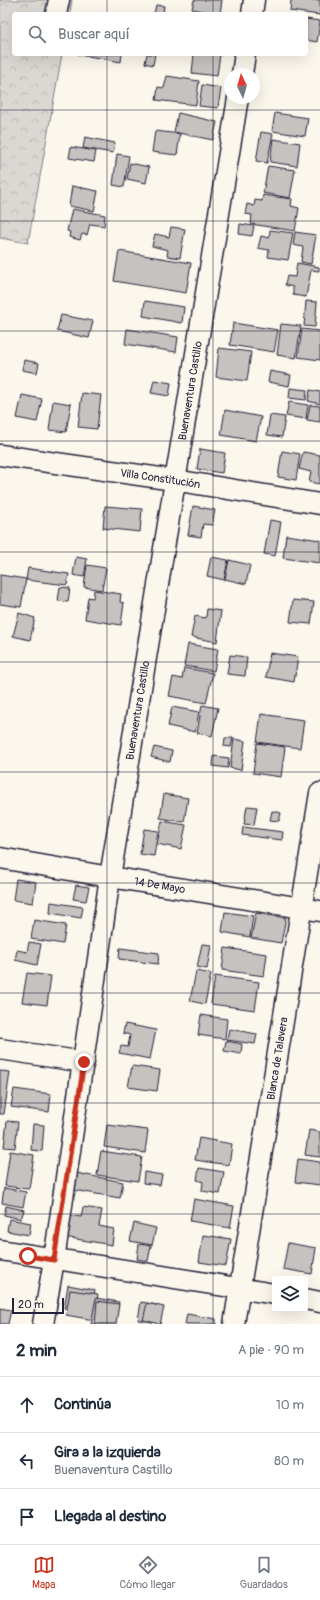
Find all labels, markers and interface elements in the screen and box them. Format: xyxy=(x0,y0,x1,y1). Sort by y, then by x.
search box xyxy=(12,12,308,56)
icon: search xyxy=(26,23,48,45)
text: Buscar aquí xyxy=(58,25,130,44)
north arrow xyxy=(224,68,260,104)
street label: Buenaventura Castillo xyxy=(176,340,205,441)
street label: Villa Constitución xyxy=(119,466,201,491)
street label: Buenaventura Castillo xyxy=(123,660,152,761)
street label: 14 De Mayo xyxy=(133,875,186,896)
street label: Blanca de Talavera xyxy=(264,1016,291,1101)
route end xyxy=(75,1053,93,1071)
route start xyxy=(19,1247,37,1265)
map controls xyxy=(272,1276,308,1312)
button: layers xyxy=(272,1276,308,1312)
scale bar xyxy=(12,1296,64,1315)
text: 20 m xyxy=(18,1298,44,1311)
text: 2 min xyxy=(16,1340,57,1361)
text: A pie · 90 m xyxy=(238,1342,304,1358)
icon: ahead xyxy=(16,1394,38,1416)
text: Continúa xyxy=(54,1395,111,1414)
text: 10 m xyxy=(276,1397,304,1413)
text: Gira a la izquierda xyxy=(54,1443,161,1462)
icon: left xyxy=(16,1450,38,1472)
text: 80 m xyxy=(274,1453,304,1469)
text: Buenaventura Castillo xyxy=(54,1462,173,1478)
icon: arrive xyxy=(16,1506,38,1528)
text: Llegada al destino xyxy=(54,1507,166,1526)
tab: Mapa xyxy=(32,1554,55,1591)
tab: Cómo llegar xyxy=(120,1554,176,1591)
tab: Guardados xyxy=(240,1554,288,1591)

